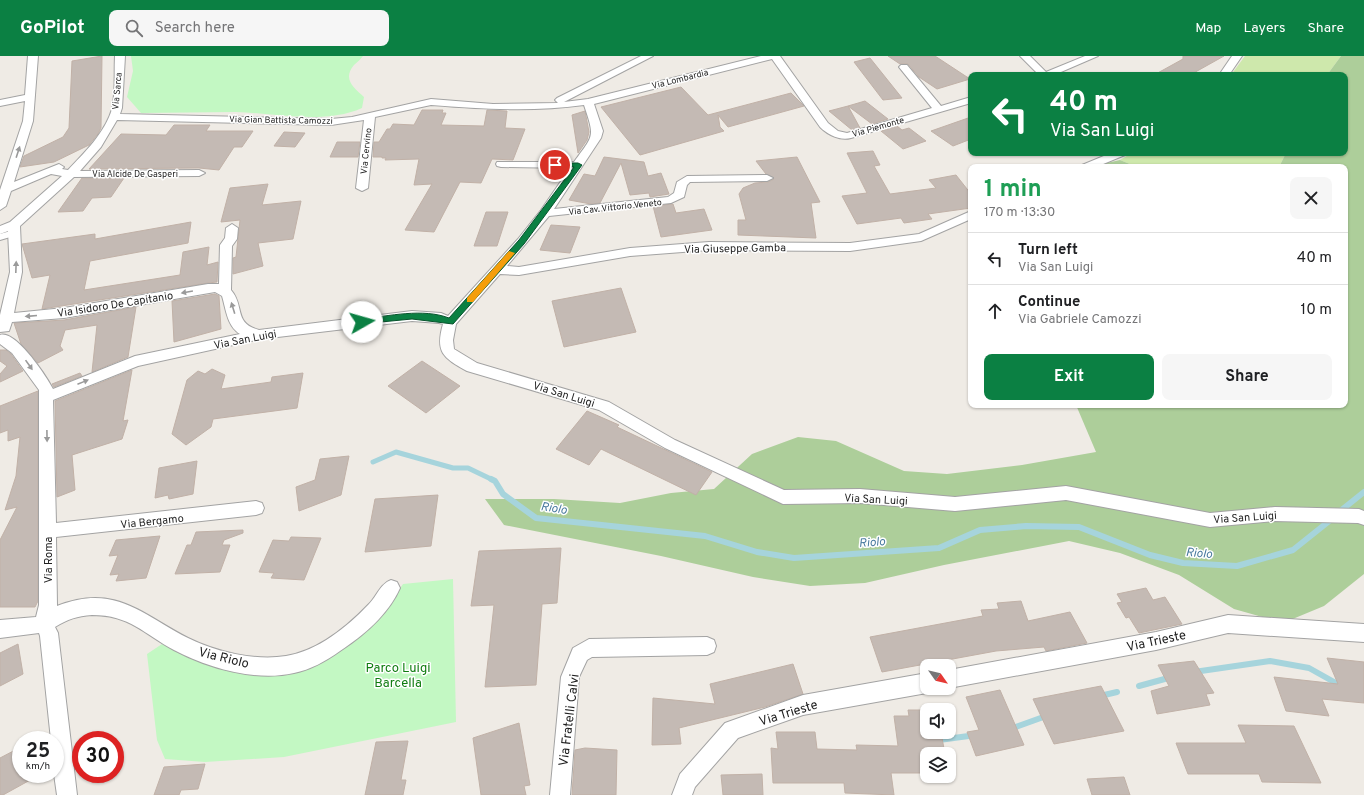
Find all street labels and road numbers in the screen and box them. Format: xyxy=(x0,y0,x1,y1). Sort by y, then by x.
street label: Via Lombardia xyxy=(651,67,710,92)
street label: Via Sarca xyxy=(110,72,125,110)
street label: Via Gian Battista Camozzi xyxy=(229,114,333,127)
street label: Via Piemonte xyxy=(851,115,906,140)
street label: Via Cervino xyxy=(359,127,374,175)
street label: Via Alcide De Gasperi xyxy=(92,169,178,180)
street label: Via Cav. Vittorio Veneto xyxy=(568,197,662,218)
street label: Via Giuseppe Gamba xyxy=(684,241,786,257)
street label: Via Isidoro De Capitanio xyxy=(56,289,174,321)
street label: Via San Luigi xyxy=(213,327,278,353)
street label: Via San Luigi xyxy=(531,379,596,411)
street label: Via San Luigi xyxy=(844,491,908,509)
street label: Via San Luigi xyxy=(1213,509,1277,527)
street label: Via Bergamo xyxy=(120,512,184,532)
street label: Via Roma xyxy=(42,536,56,583)
street label: Via Trieste xyxy=(1125,628,1188,656)
street label: Via Riolo xyxy=(197,645,250,673)
street label: Via Fratelli Calvi xyxy=(556,673,584,767)
street label: Via Trieste xyxy=(757,697,820,730)

